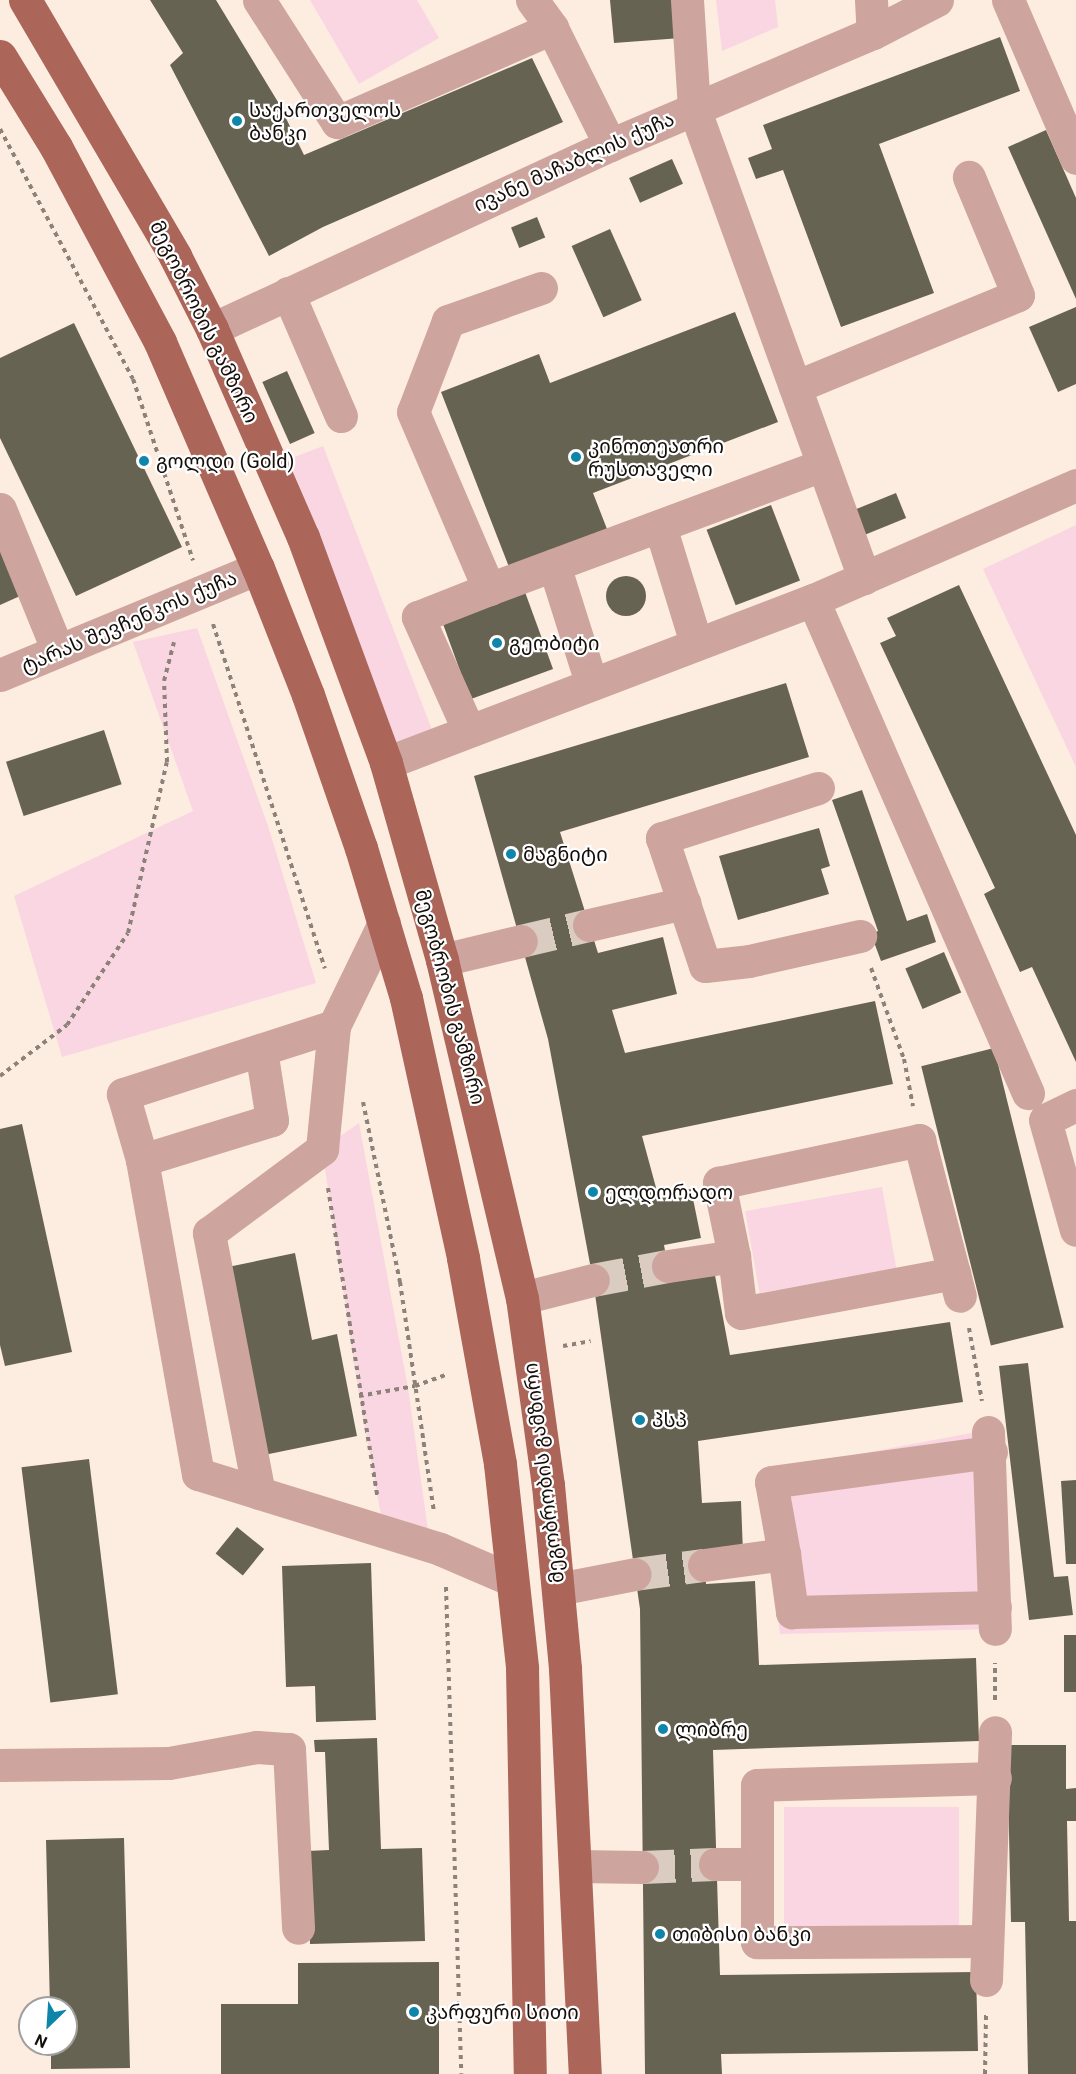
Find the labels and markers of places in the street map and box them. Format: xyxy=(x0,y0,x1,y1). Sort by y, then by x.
place label: საქართველოს ბანკი xyxy=(249,98,401,145)
marker: საქართველოს ბანკი xyxy=(230,114,244,128)
place label: კინოთეათრი რუსთაველი xyxy=(588,434,724,481)
place label: გოლდი (Gold) xyxy=(156,449,294,473)
marker: კინოთეათრი რუსთაველი xyxy=(569,450,583,464)
marker: გოლდი (Gold) xyxy=(137,454,151,468)
place label: გეობიტი xyxy=(509,631,599,655)
marker: გეობიტი xyxy=(490,636,504,650)
place label: მაგნიტი xyxy=(523,842,608,866)
marker: მაგნიტი xyxy=(504,847,518,861)
place label: ელდორადო xyxy=(605,1180,733,1204)
marker: ელდორადო xyxy=(586,1185,600,1199)
place label: პსპ xyxy=(652,1408,687,1432)
marker: პსპ xyxy=(633,1413,647,1427)
place label: ლიბრე xyxy=(675,1717,748,1741)
marker: ლიბრე xyxy=(656,1722,670,1736)
place label: თიბისი ბანკი xyxy=(672,1922,811,1946)
marker: თიბისი ბანკი xyxy=(653,1927,667,1941)
place label: კარფური სითი xyxy=(426,2000,579,2024)
marker: კარფური სითი xyxy=(407,2005,421,2019)

